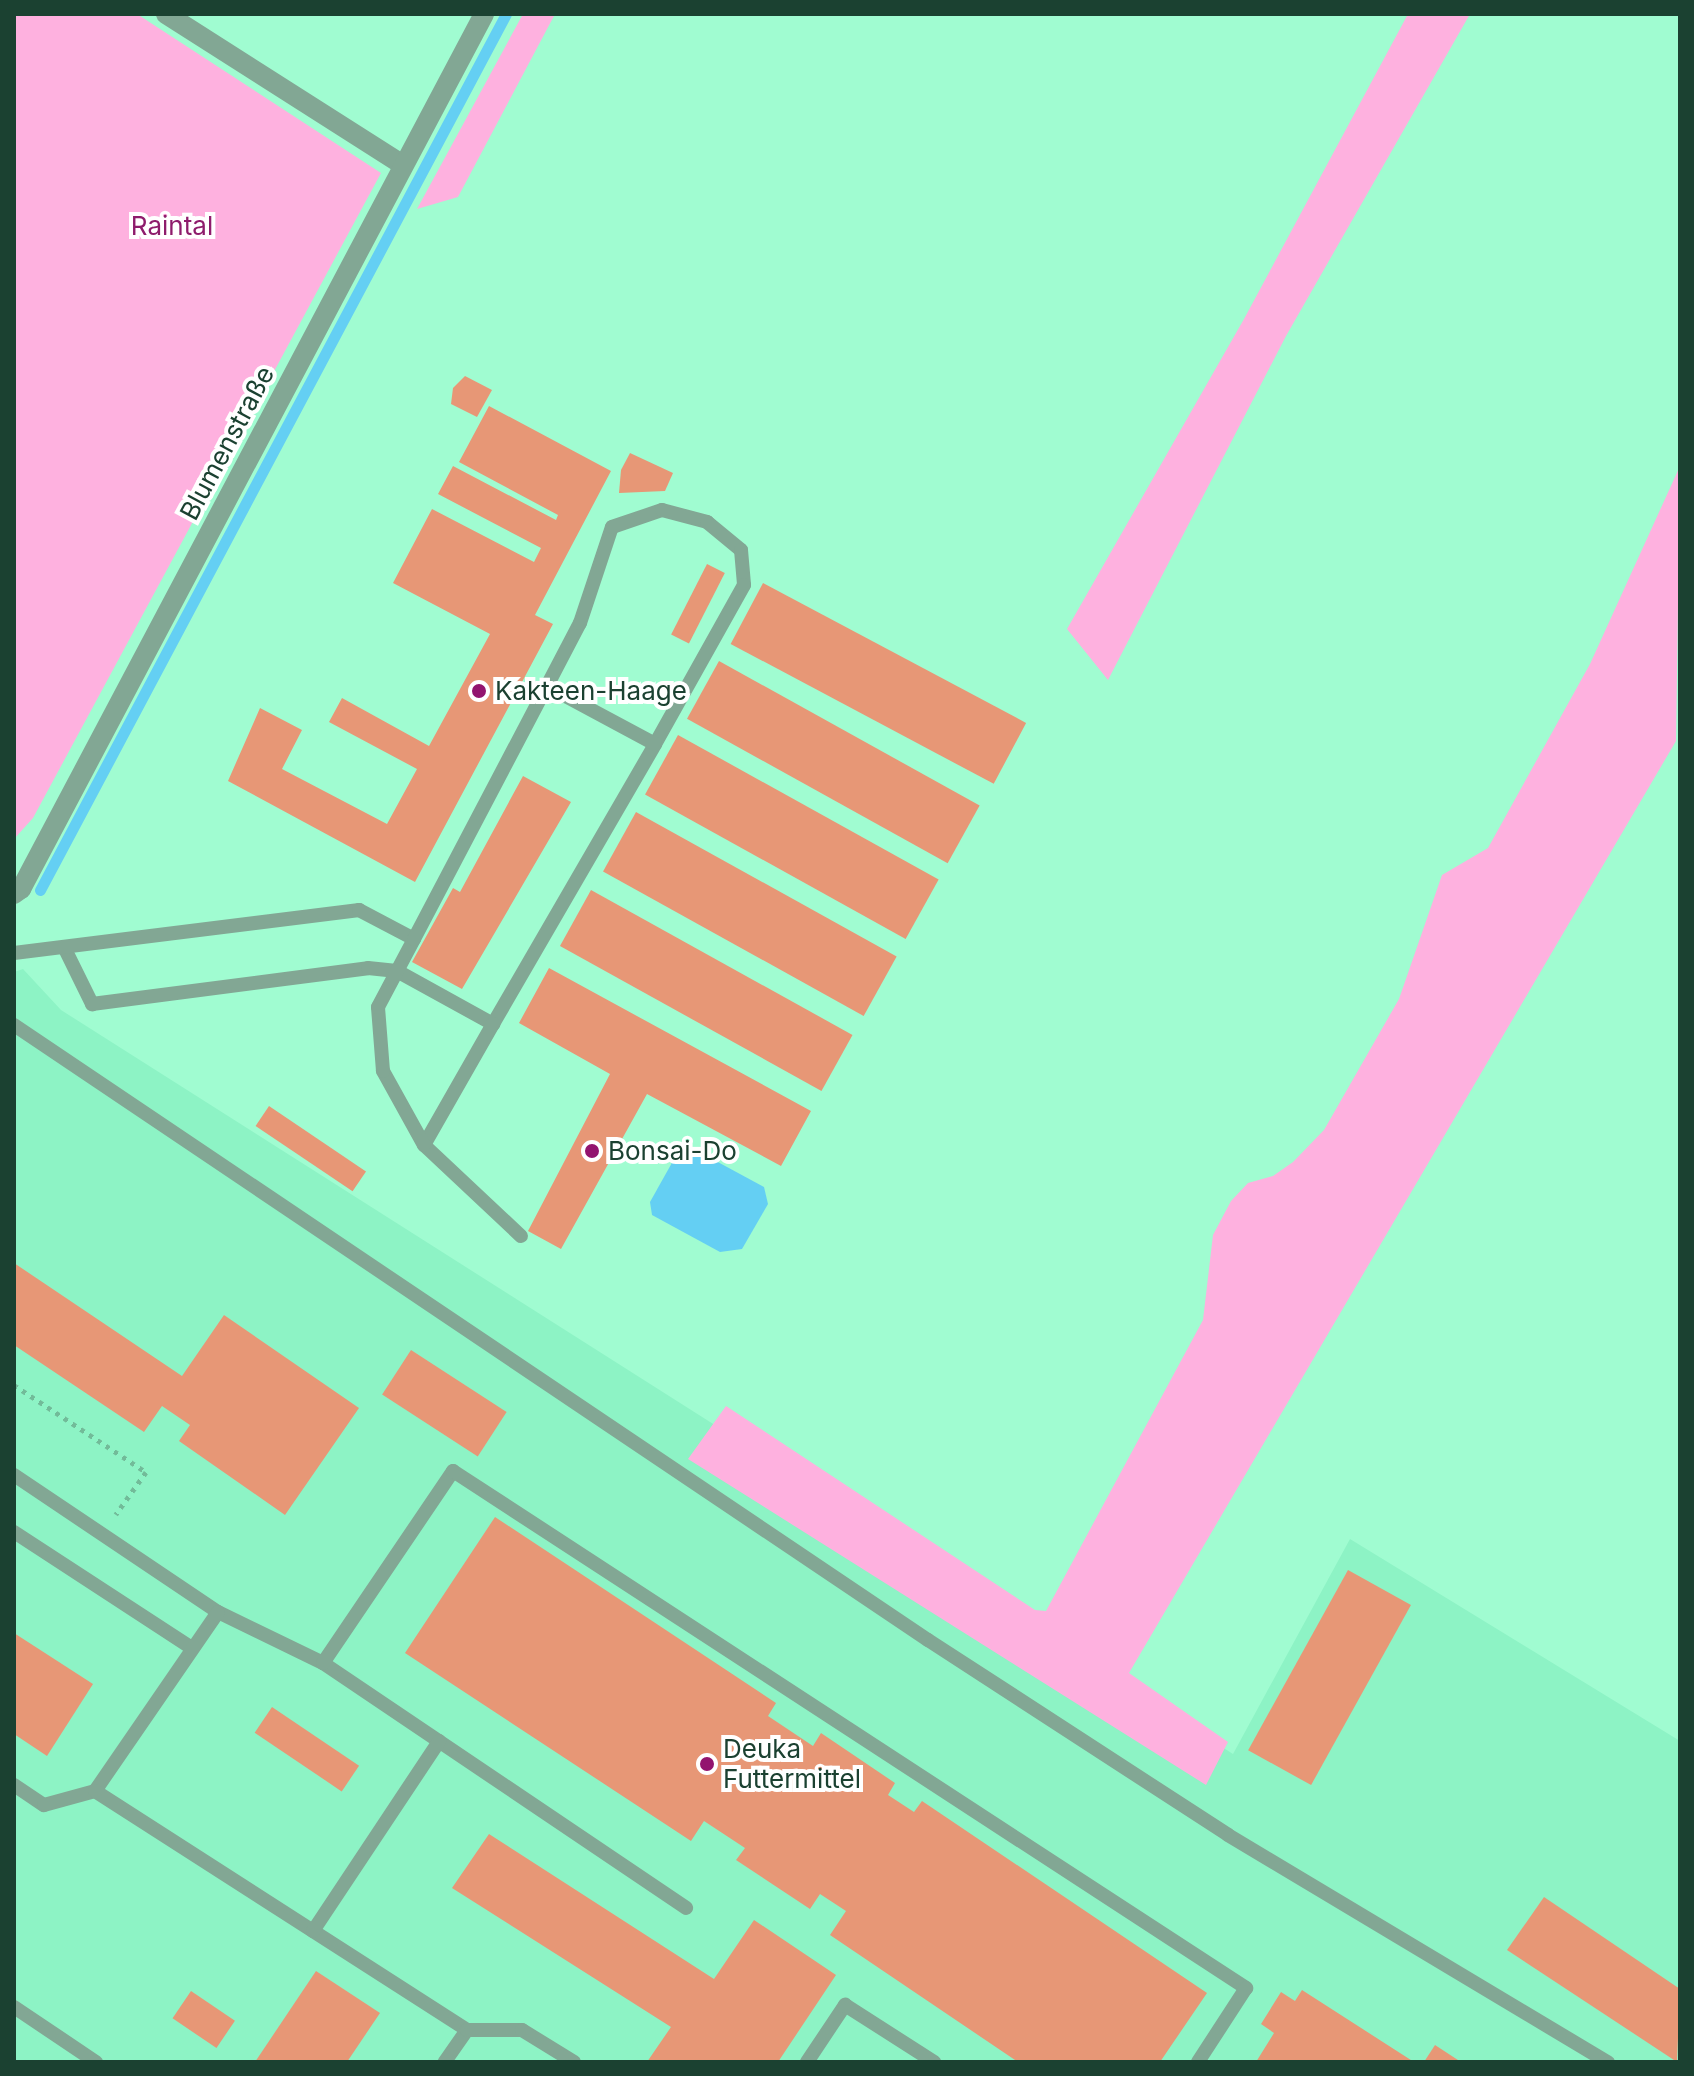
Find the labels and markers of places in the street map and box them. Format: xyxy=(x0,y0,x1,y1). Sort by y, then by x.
place label: Kakteen-Haage xyxy=(495,675,687,707)
marker: Kakteen-Haage xyxy=(470,682,488,700)
place label: Bonsai-Do xyxy=(608,1135,737,1167)
marker: Bonsai-Do xyxy=(583,1142,601,1160)
place label: Deuka Futtermittel xyxy=(723,1733,861,1794)
marker: Deuka Futtermittel xyxy=(698,1755,716,1773)

